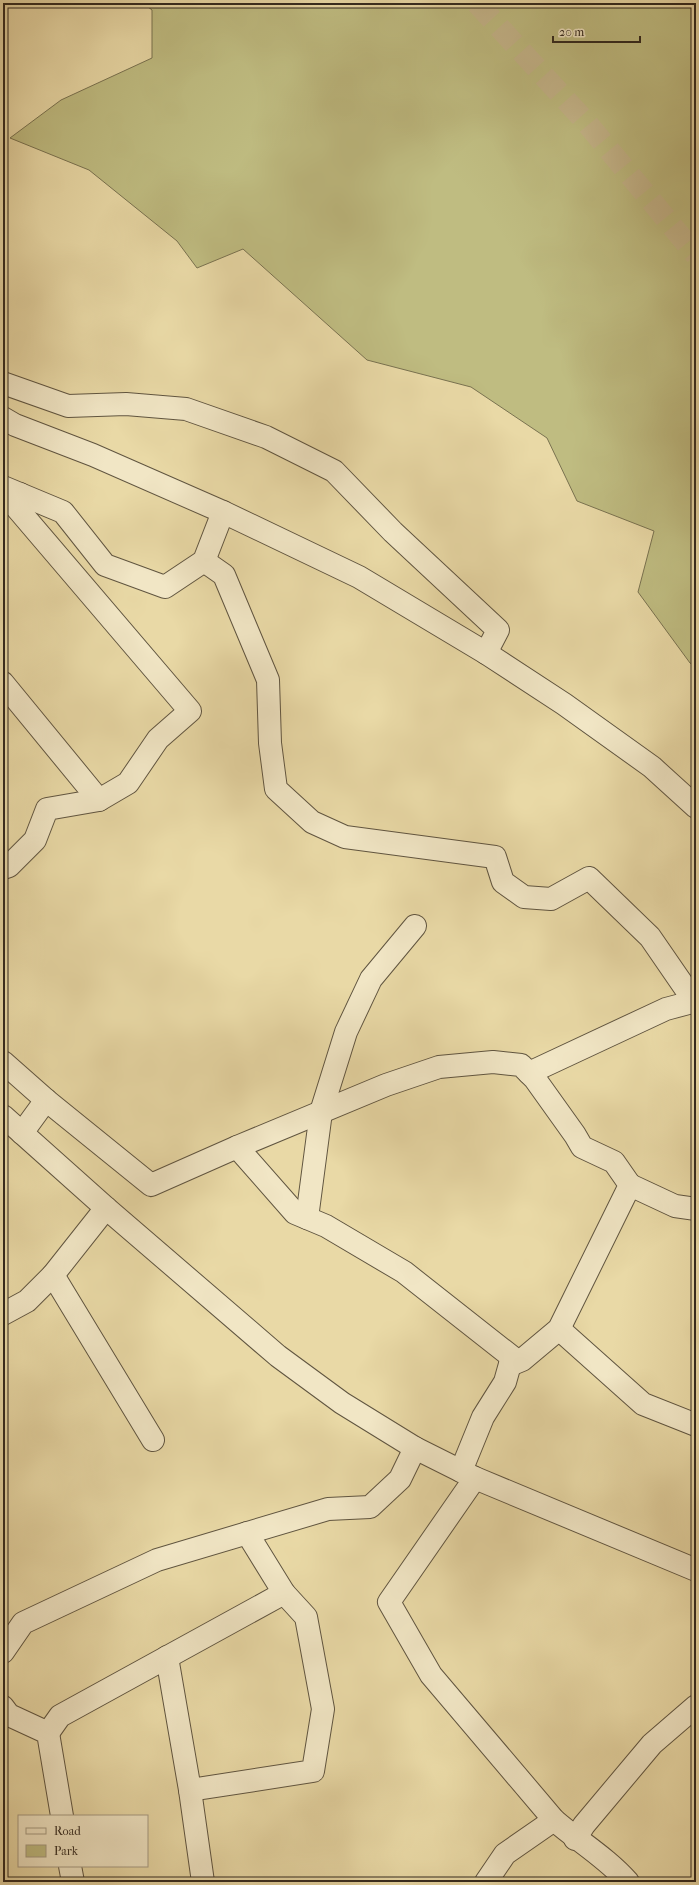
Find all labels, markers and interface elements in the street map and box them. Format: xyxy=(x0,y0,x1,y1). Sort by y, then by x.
scale bar xyxy=(553,18,640,44)
text: 20 m xyxy=(559,25,584,39)
legend xyxy=(18,1815,148,1867)
text: Road xyxy=(54,1824,81,1838)
text: Park xyxy=(54,1844,79,1858)

